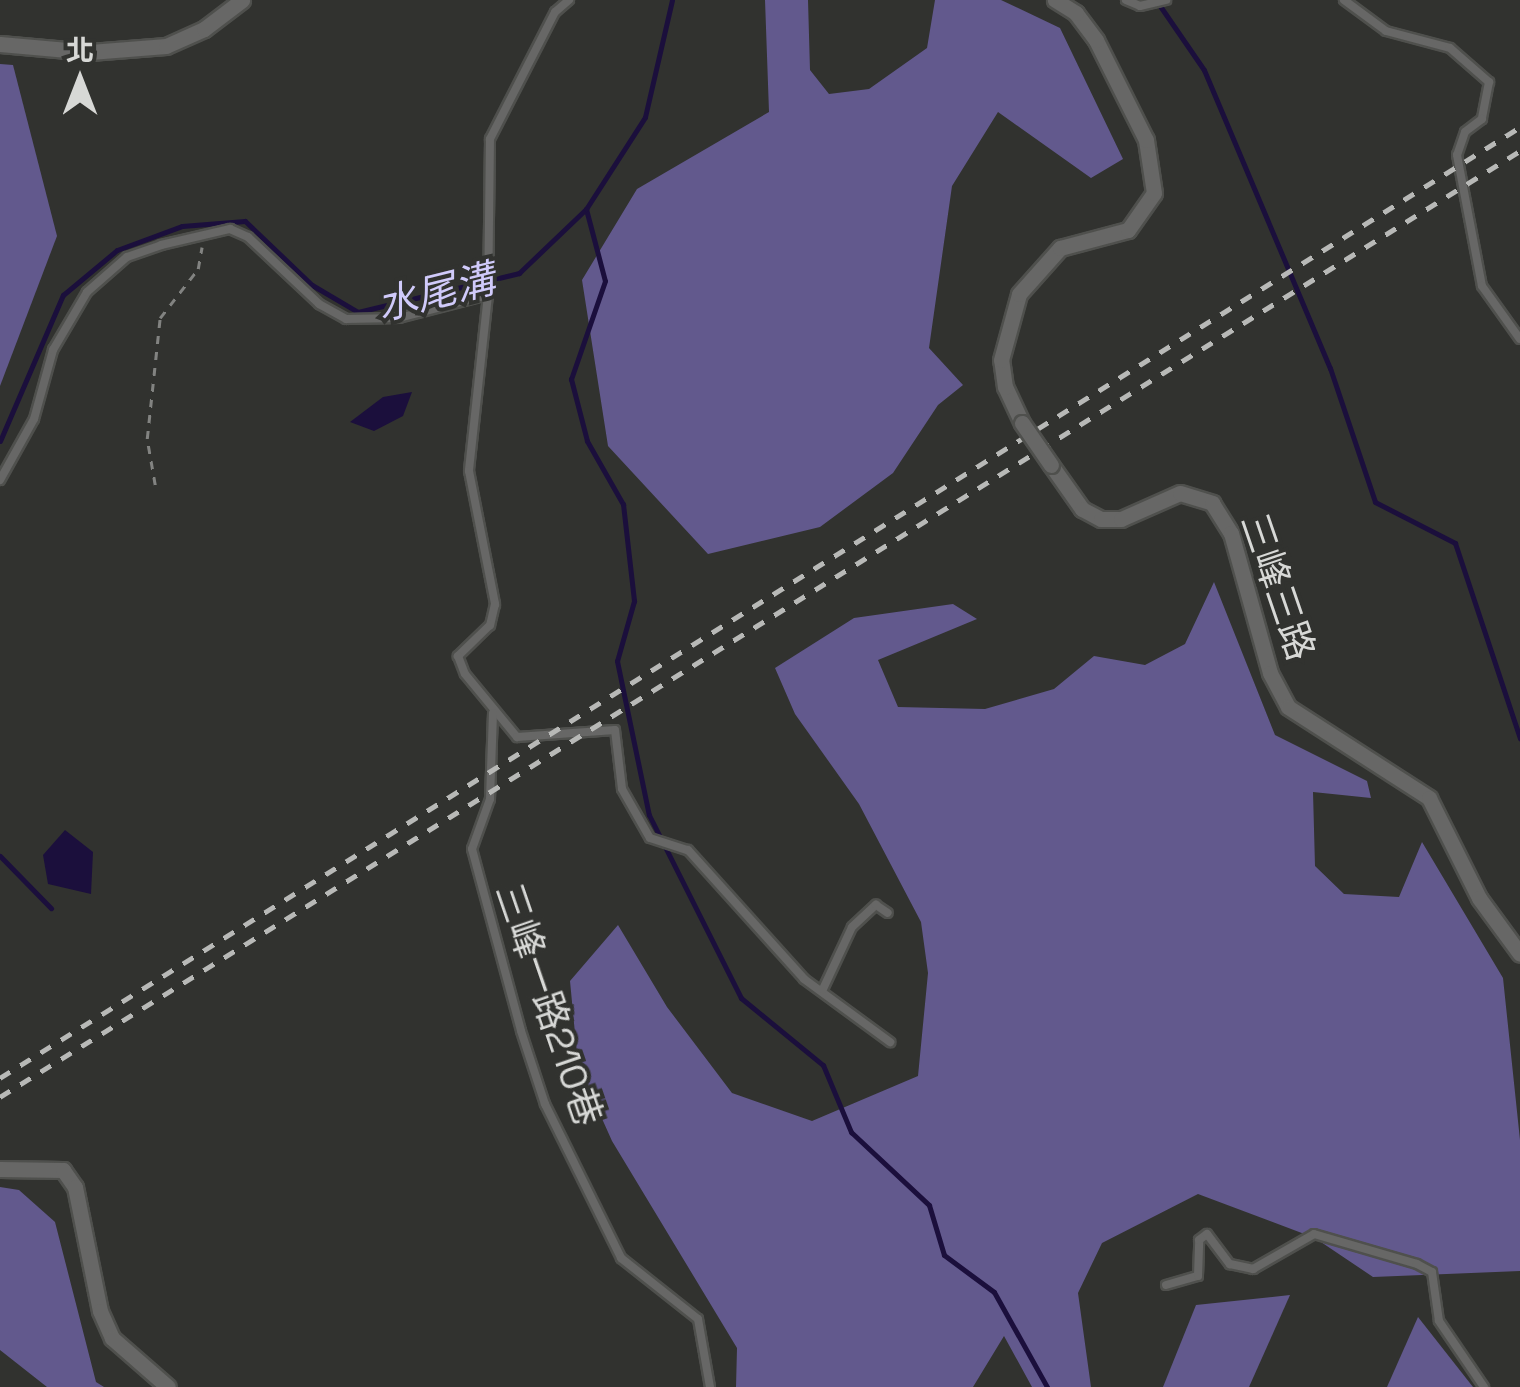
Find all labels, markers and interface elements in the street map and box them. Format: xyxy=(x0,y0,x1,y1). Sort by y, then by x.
north arrow xyxy=(30,30,130,130)
text: 北 xyxy=(66,32,94,68)
water label: 水尾溝 xyxy=(372,255,500,331)
street label: 三峰三路 xyxy=(1231,508,1323,666)
street label: 三峰一路210巷 xyxy=(485,878,611,1132)

